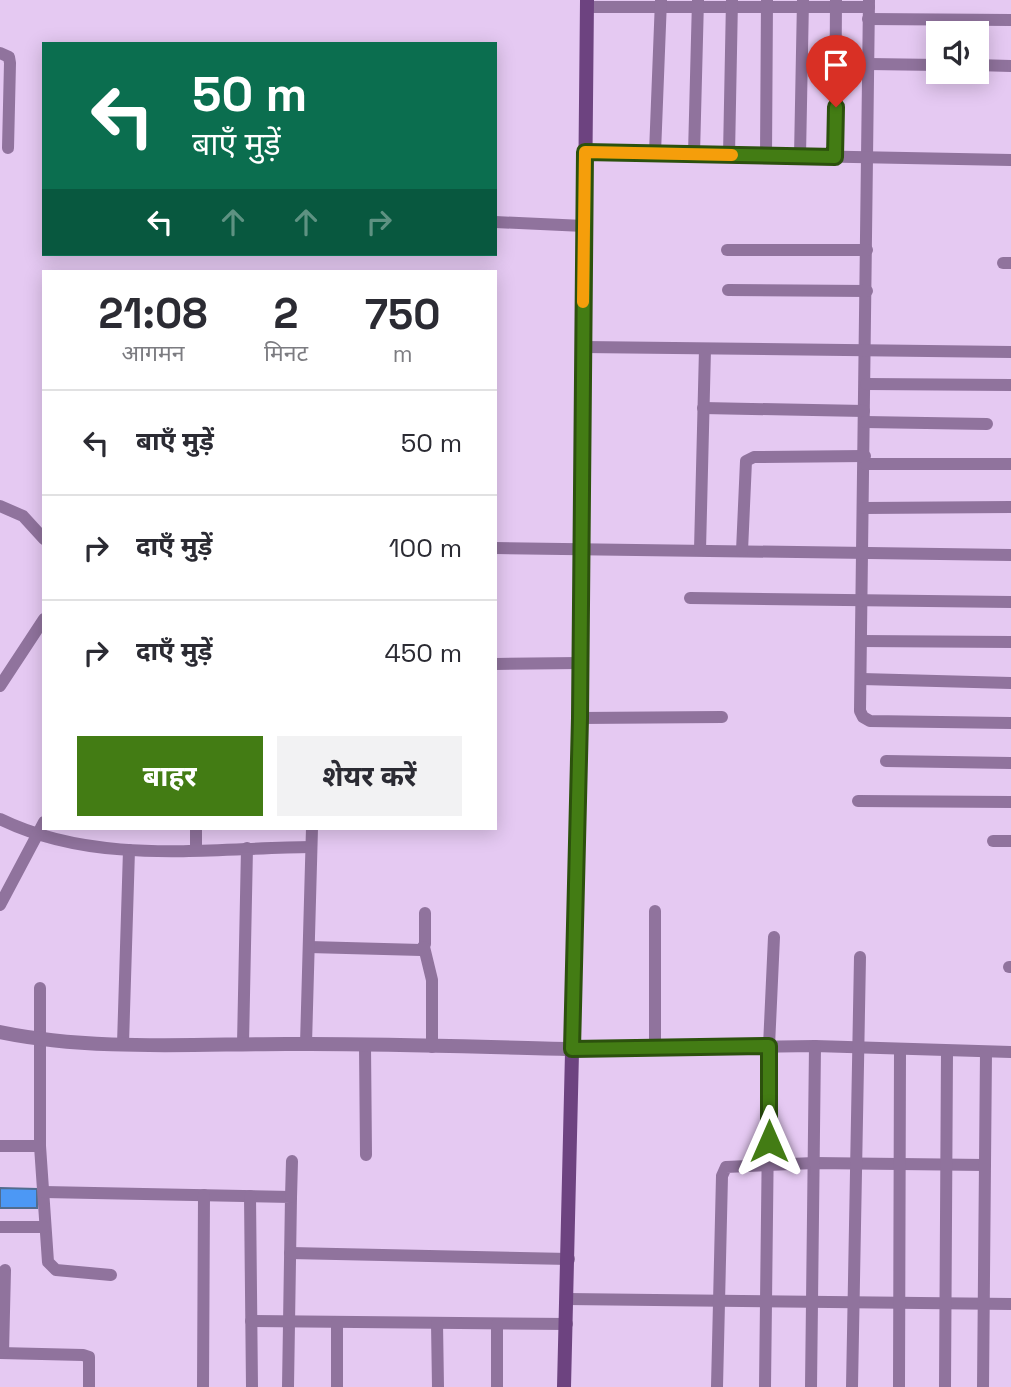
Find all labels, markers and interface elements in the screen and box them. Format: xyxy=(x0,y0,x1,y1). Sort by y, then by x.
map controls xyxy=(926,21,989,84)
button: sound xyxy=(926,21,989,84)
pin xyxy=(806,35,866,107)
icon: arrive xyxy=(817,46,855,84)
text: 50 m xyxy=(192,63,307,125)
icon: left xyxy=(77,70,168,161)
text: बाएँ मुड़ें xyxy=(192,124,281,164)
icon: left xyxy=(141,203,179,241)
icon: ahead xyxy=(214,203,252,241)
icon: ahead xyxy=(287,203,325,241)
icon: right xyxy=(360,203,398,241)
text: 21:08 xyxy=(99,287,207,340)
text: 2 xyxy=(274,287,299,340)
text: 750 xyxy=(365,288,440,341)
text: आगमन xyxy=(122,338,185,368)
text: मिनट xyxy=(264,338,308,368)
text: m xyxy=(393,339,412,369)
icon: left xyxy=(77,424,115,462)
text: बाएँ मुड़ें xyxy=(136,424,214,458)
text: 50 m xyxy=(401,426,462,460)
icon: right xyxy=(77,529,115,567)
text: दाएँ मुड़ें xyxy=(136,529,212,563)
text: 100 m xyxy=(389,531,462,565)
icon: right xyxy=(77,634,115,672)
text: दाएँ मुड़ें xyxy=(136,634,212,668)
text: 450 m xyxy=(384,636,462,670)
button: बाहर xyxy=(77,736,263,816)
button: शेयर करें xyxy=(277,736,462,816)
position arrow xyxy=(732,1104,806,1178)

